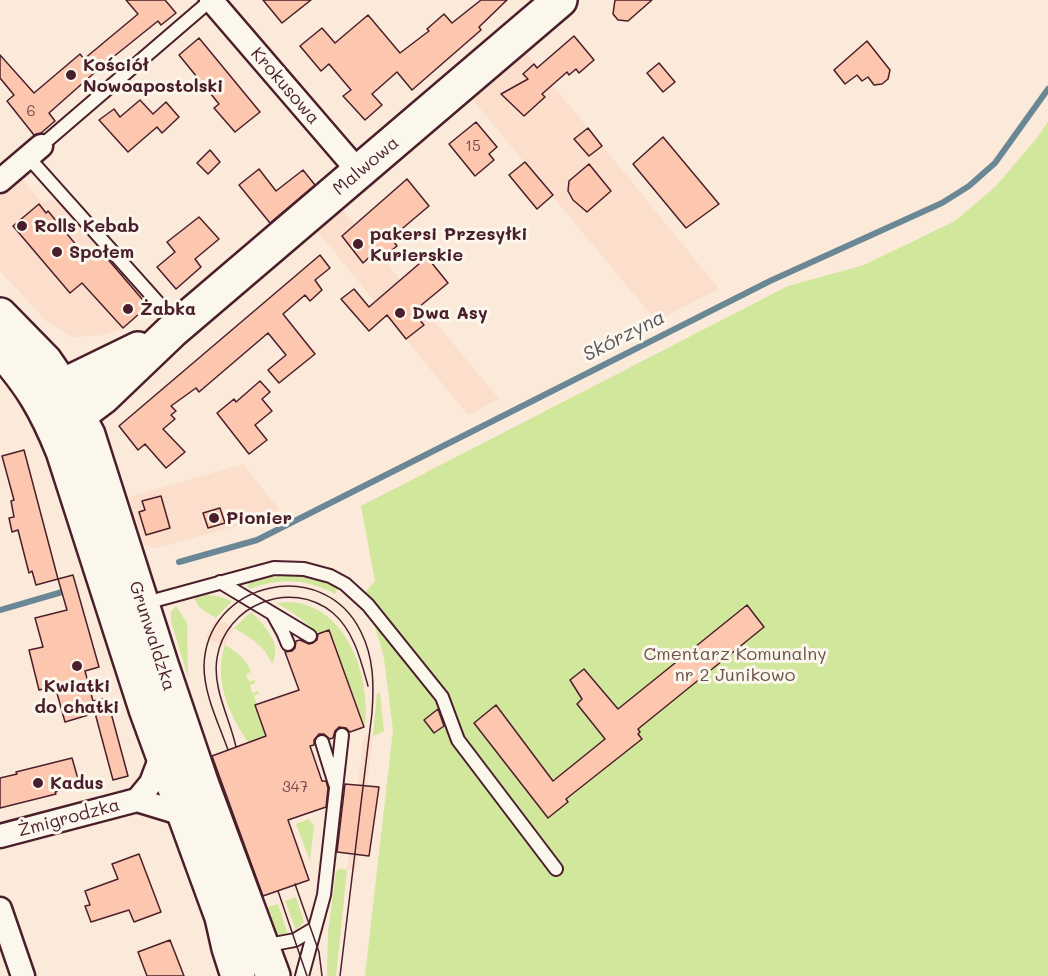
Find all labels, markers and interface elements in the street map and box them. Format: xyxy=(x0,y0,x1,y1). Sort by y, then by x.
street label: Krokusowa xyxy=(246,43,324,129)
place label: Kościół Nowoapostolski xyxy=(83,54,223,97)
marker: Kościół Nowoapostolski xyxy=(64,68,78,82)
house number: 6 xyxy=(26,102,36,120)
street label: Malwowa xyxy=(328,132,404,200)
house number: 15 xyxy=(465,137,481,155)
place label: Rolls Kebab xyxy=(34,215,139,237)
marker: Rolls Kebab xyxy=(15,219,29,233)
place label: pakersi Przesyłki Kurierskie xyxy=(370,223,527,266)
marker: pakersi Przesyłki Kurierskie xyxy=(351,237,365,251)
place label: Społem xyxy=(69,241,134,263)
marker: Społem xyxy=(50,245,64,259)
place label: Żabka xyxy=(140,298,196,320)
marker: Żabka xyxy=(121,302,135,316)
place label: Dwa Asy xyxy=(412,302,488,324)
water label: Skórzyna xyxy=(579,305,669,367)
marker: Dwa Asy xyxy=(393,306,407,320)
place label: Pionier xyxy=(226,507,292,529)
marker: Pionier xyxy=(207,511,221,525)
street label: Grunwaldzka xyxy=(124,578,180,694)
park label: Cmentarz Komunalny nr 2 Junikowo xyxy=(643,643,827,686)
marker: Kwiatki do chatki xyxy=(70,659,84,673)
place label: Kwiatki do chatki xyxy=(35,675,119,718)
place label: Kadus xyxy=(50,772,104,794)
marker: Kadus xyxy=(31,776,45,790)
house number: 347 xyxy=(282,778,308,796)
street label: Żmigrodzka xyxy=(16,794,122,842)

